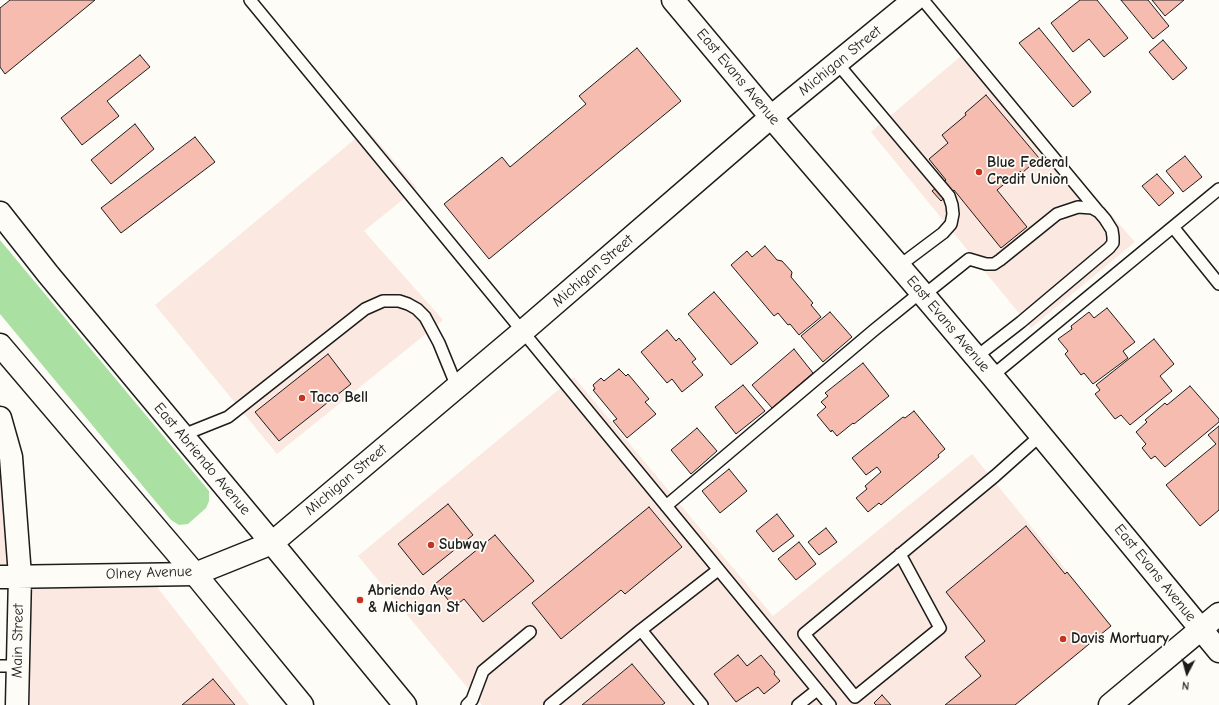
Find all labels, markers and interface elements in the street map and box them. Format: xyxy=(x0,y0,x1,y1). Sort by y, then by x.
street label: Michigan Street xyxy=(795,22,885,100)
street label: East Evans Avenue xyxy=(692,25,784,129)
place label: Blue Federal Credit Union xyxy=(987,154,1068,189)
marker: Blue Federal Credit Union xyxy=(974,167,984,177)
street label: Michigan Street xyxy=(549,231,637,311)
street label: East Evans Avenue xyxy=(902,272,994,376)
place label: Taco Bell xyxy=(310,389,368,407)
marker: Taco Bell xyxy=(297,393,307,403)
street label: East Abriendo Avenue xyxy=(150,399,254,519)
street label: Michigan Street xyxy=(301,441,391,519)
street label: East Evans Avenue xyxy=(1110,521,1200,625)
place label: Subway xyxy=(439,536,487,554)
marker: Subway xyxy=(426,540,436,550)
street label: Olney Avenue xyxy=(106,563,192,583)
place label: Abriendo Ave & Michigan St xyxy=(368,582,459,617)
marker: Abriendo Ave & Michigan St xyxy=(355,595,365,605)
street label: Main Street xyxy=(8,604,28,678)
place label: Davis Mortuary xyxy=(1071,630,1169,648)
marker: Davis Mortuary xyxy=(1058,634,1068,644)
north arrow xyxy=(1167,653,1207,693)
text: N xyxy=(1181,679,1190,692)

